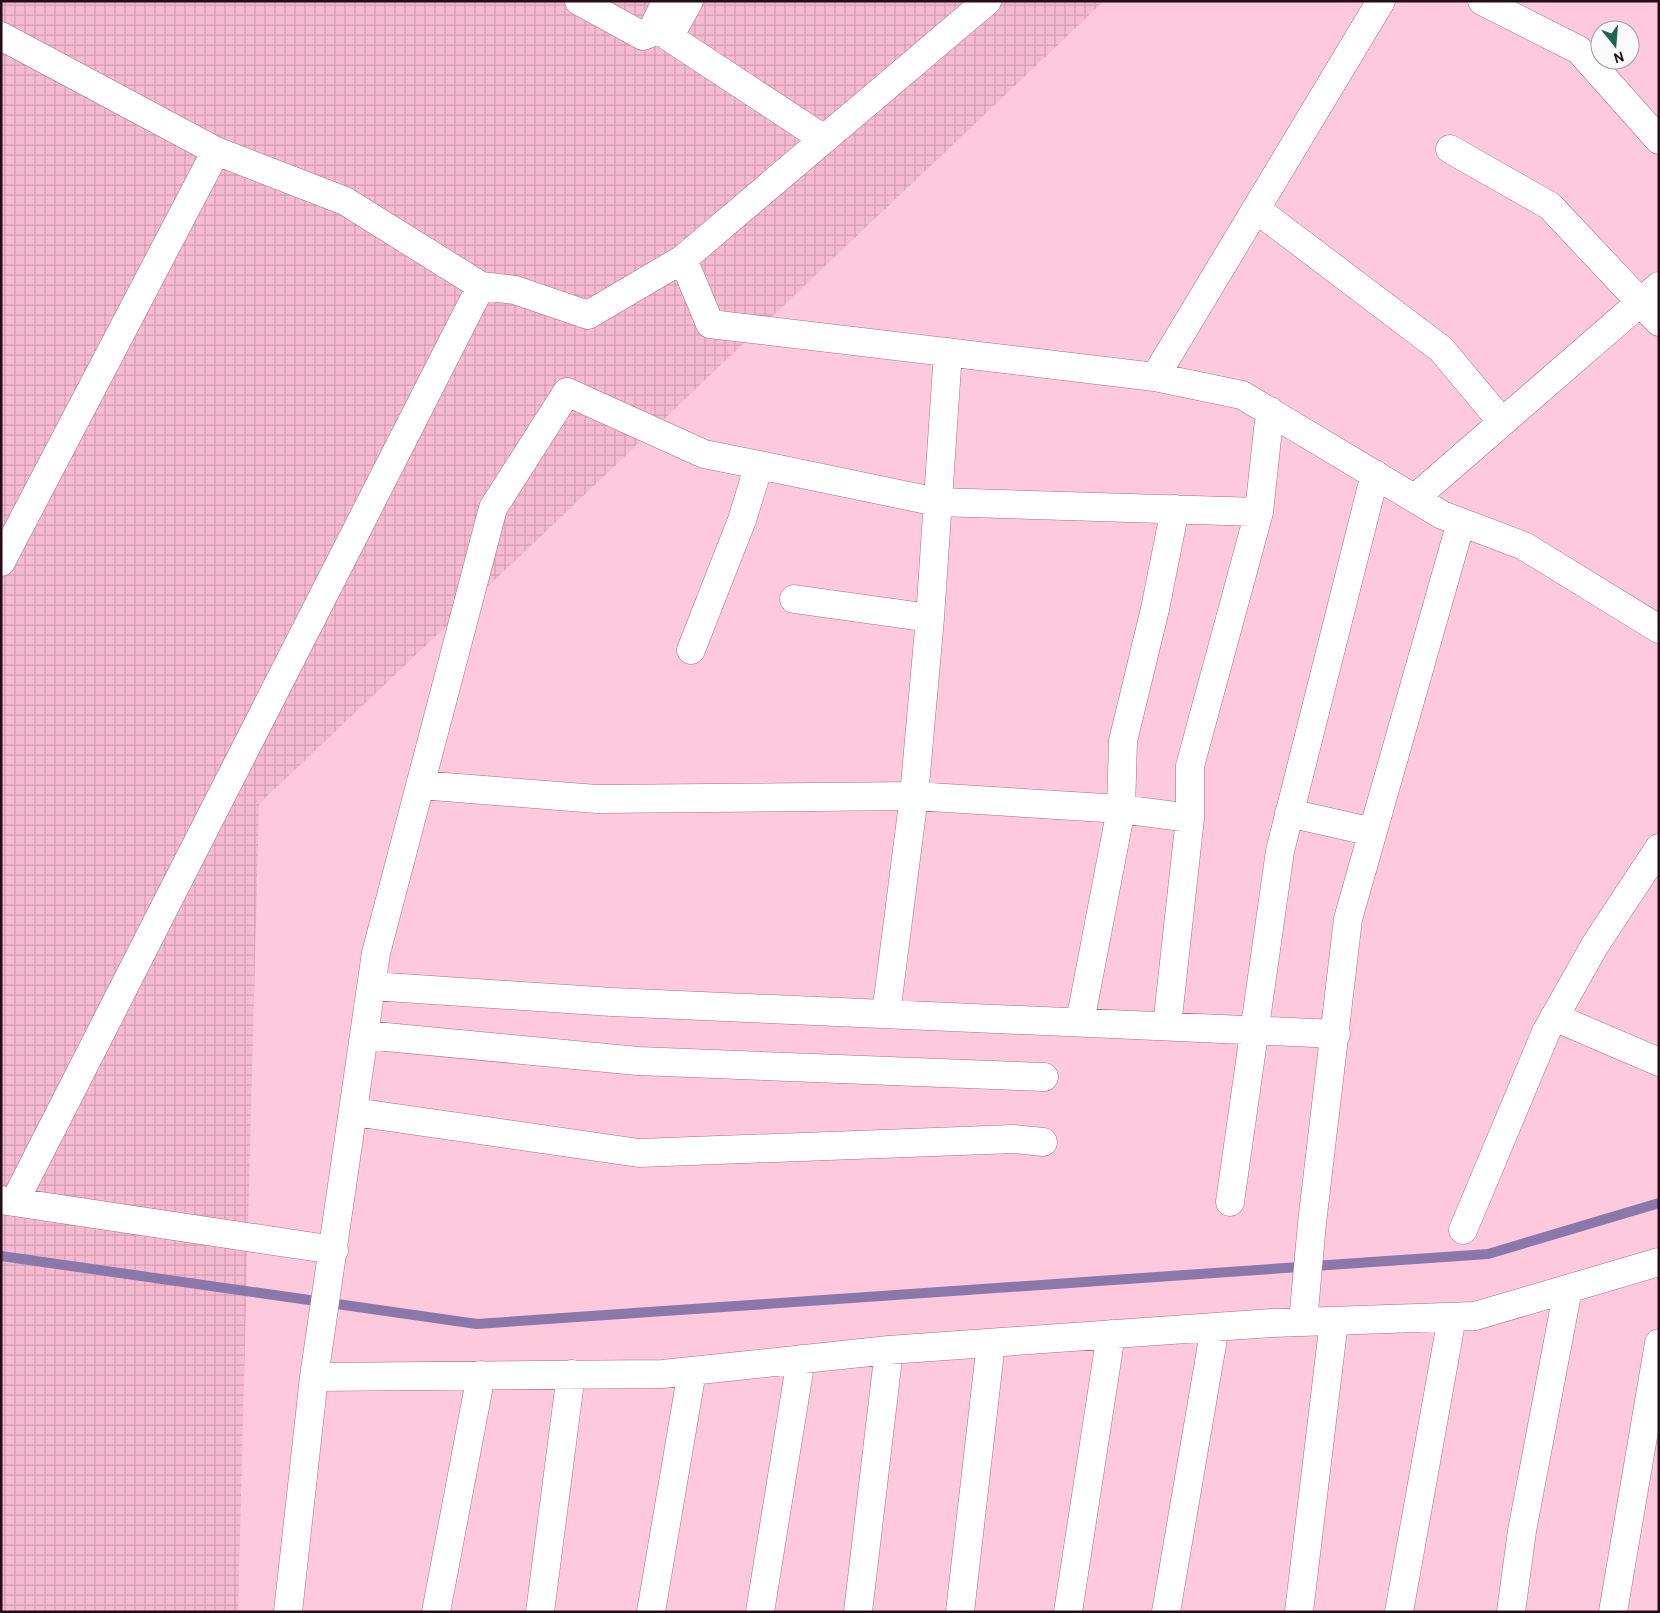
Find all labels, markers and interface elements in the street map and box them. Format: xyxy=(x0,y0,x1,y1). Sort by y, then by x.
north arrow xyxy=(1590,20,1640,70)
text: N xyxy=(1611,46,1626,66)

